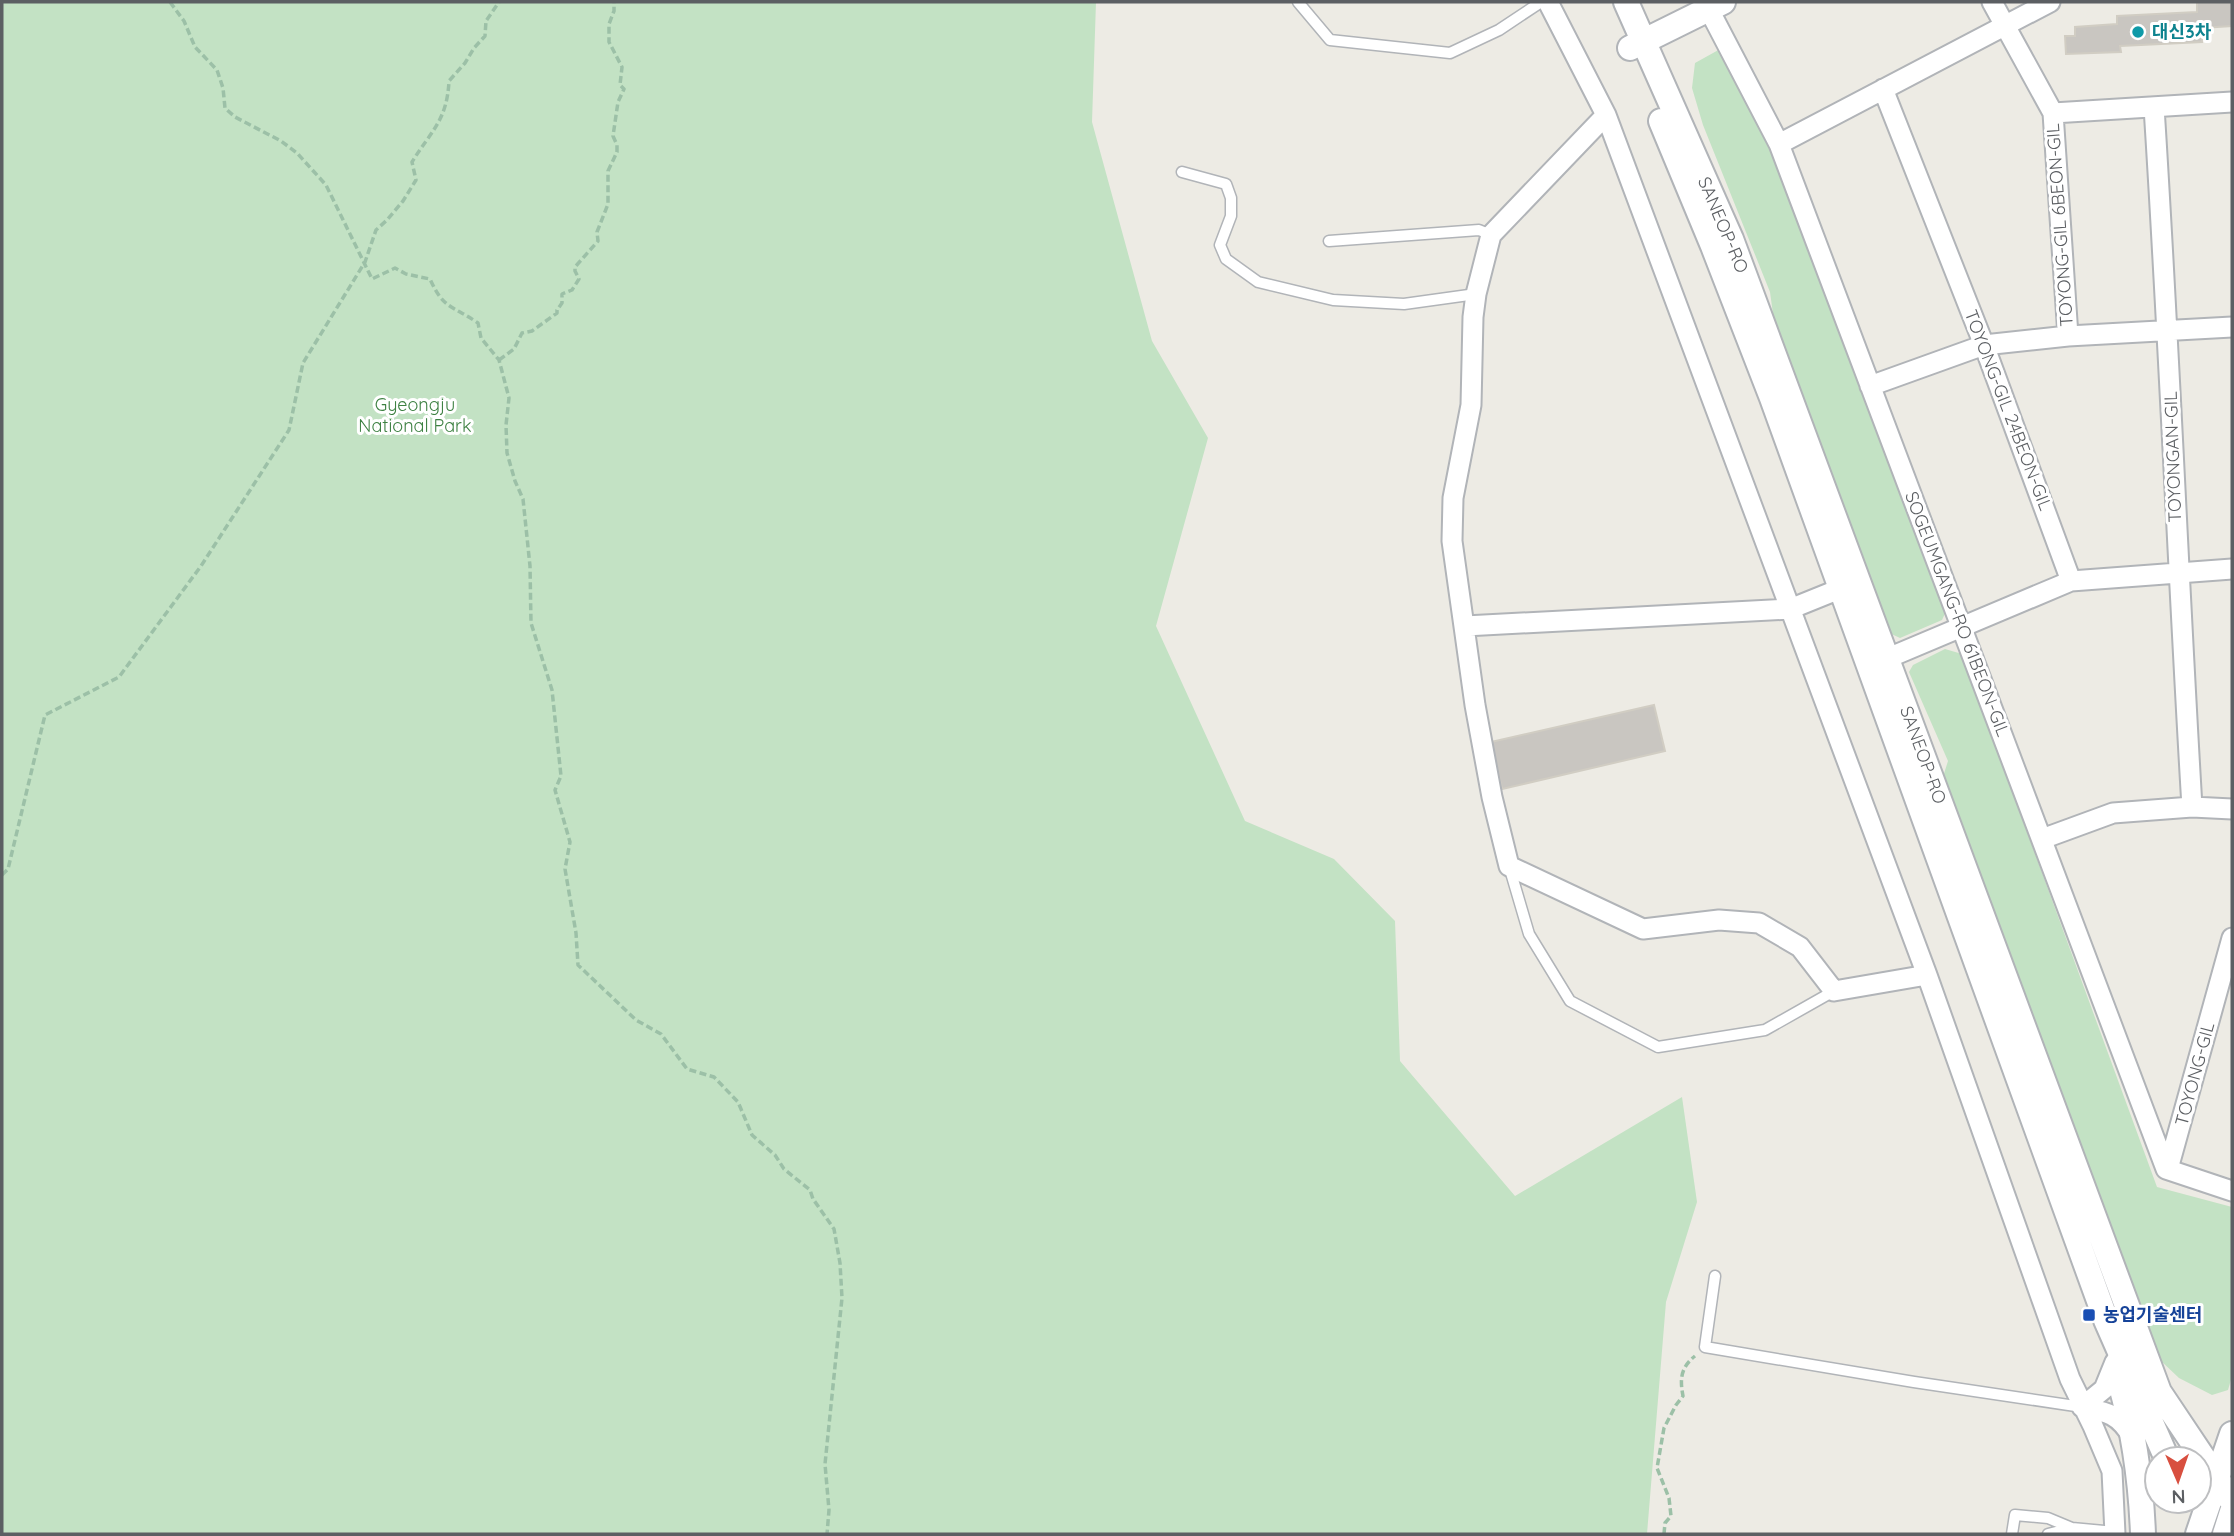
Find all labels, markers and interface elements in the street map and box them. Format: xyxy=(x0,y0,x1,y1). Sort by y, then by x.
place label: 대신3차 xyxy=(2152,20,2212,43)
marker: 대신3차 xyxy=(2130,24,2146,40)
street label: TOYONG-GIL 6BEON-GIL xyxy=(2041,122,2078,327)
street label: SANEOP-RO xyxy=(1693,173,1754,276)
street label: TOYONG-GIL 24BEON-GIL xyxy=(1960,306,2058,514)
street label: TOYONGAN-GIL xyxy=(2159,391,2186,523)
park label: Gyeongju National Park xyxy=(358,393,472,437)
street label: SOGEUMGANG-RO 61BEON-GIL xyxy=(1900,488,2015,740)
street label: SANEOP-RO xyxy=(1895,703,1952,807)
street label: TOYONG-GIL xyxy=(2170,1019,2220,1128)
place label: 농업기술센터 xyxy=(2103,1303,2202,1326)
marker: 농업기술센터 xyxy=(2081,1307,2097,1323)
north arrow xyxy=(2143,1445,2213,1515)
text: N xyxy=(2171,1485,2186,1509)

